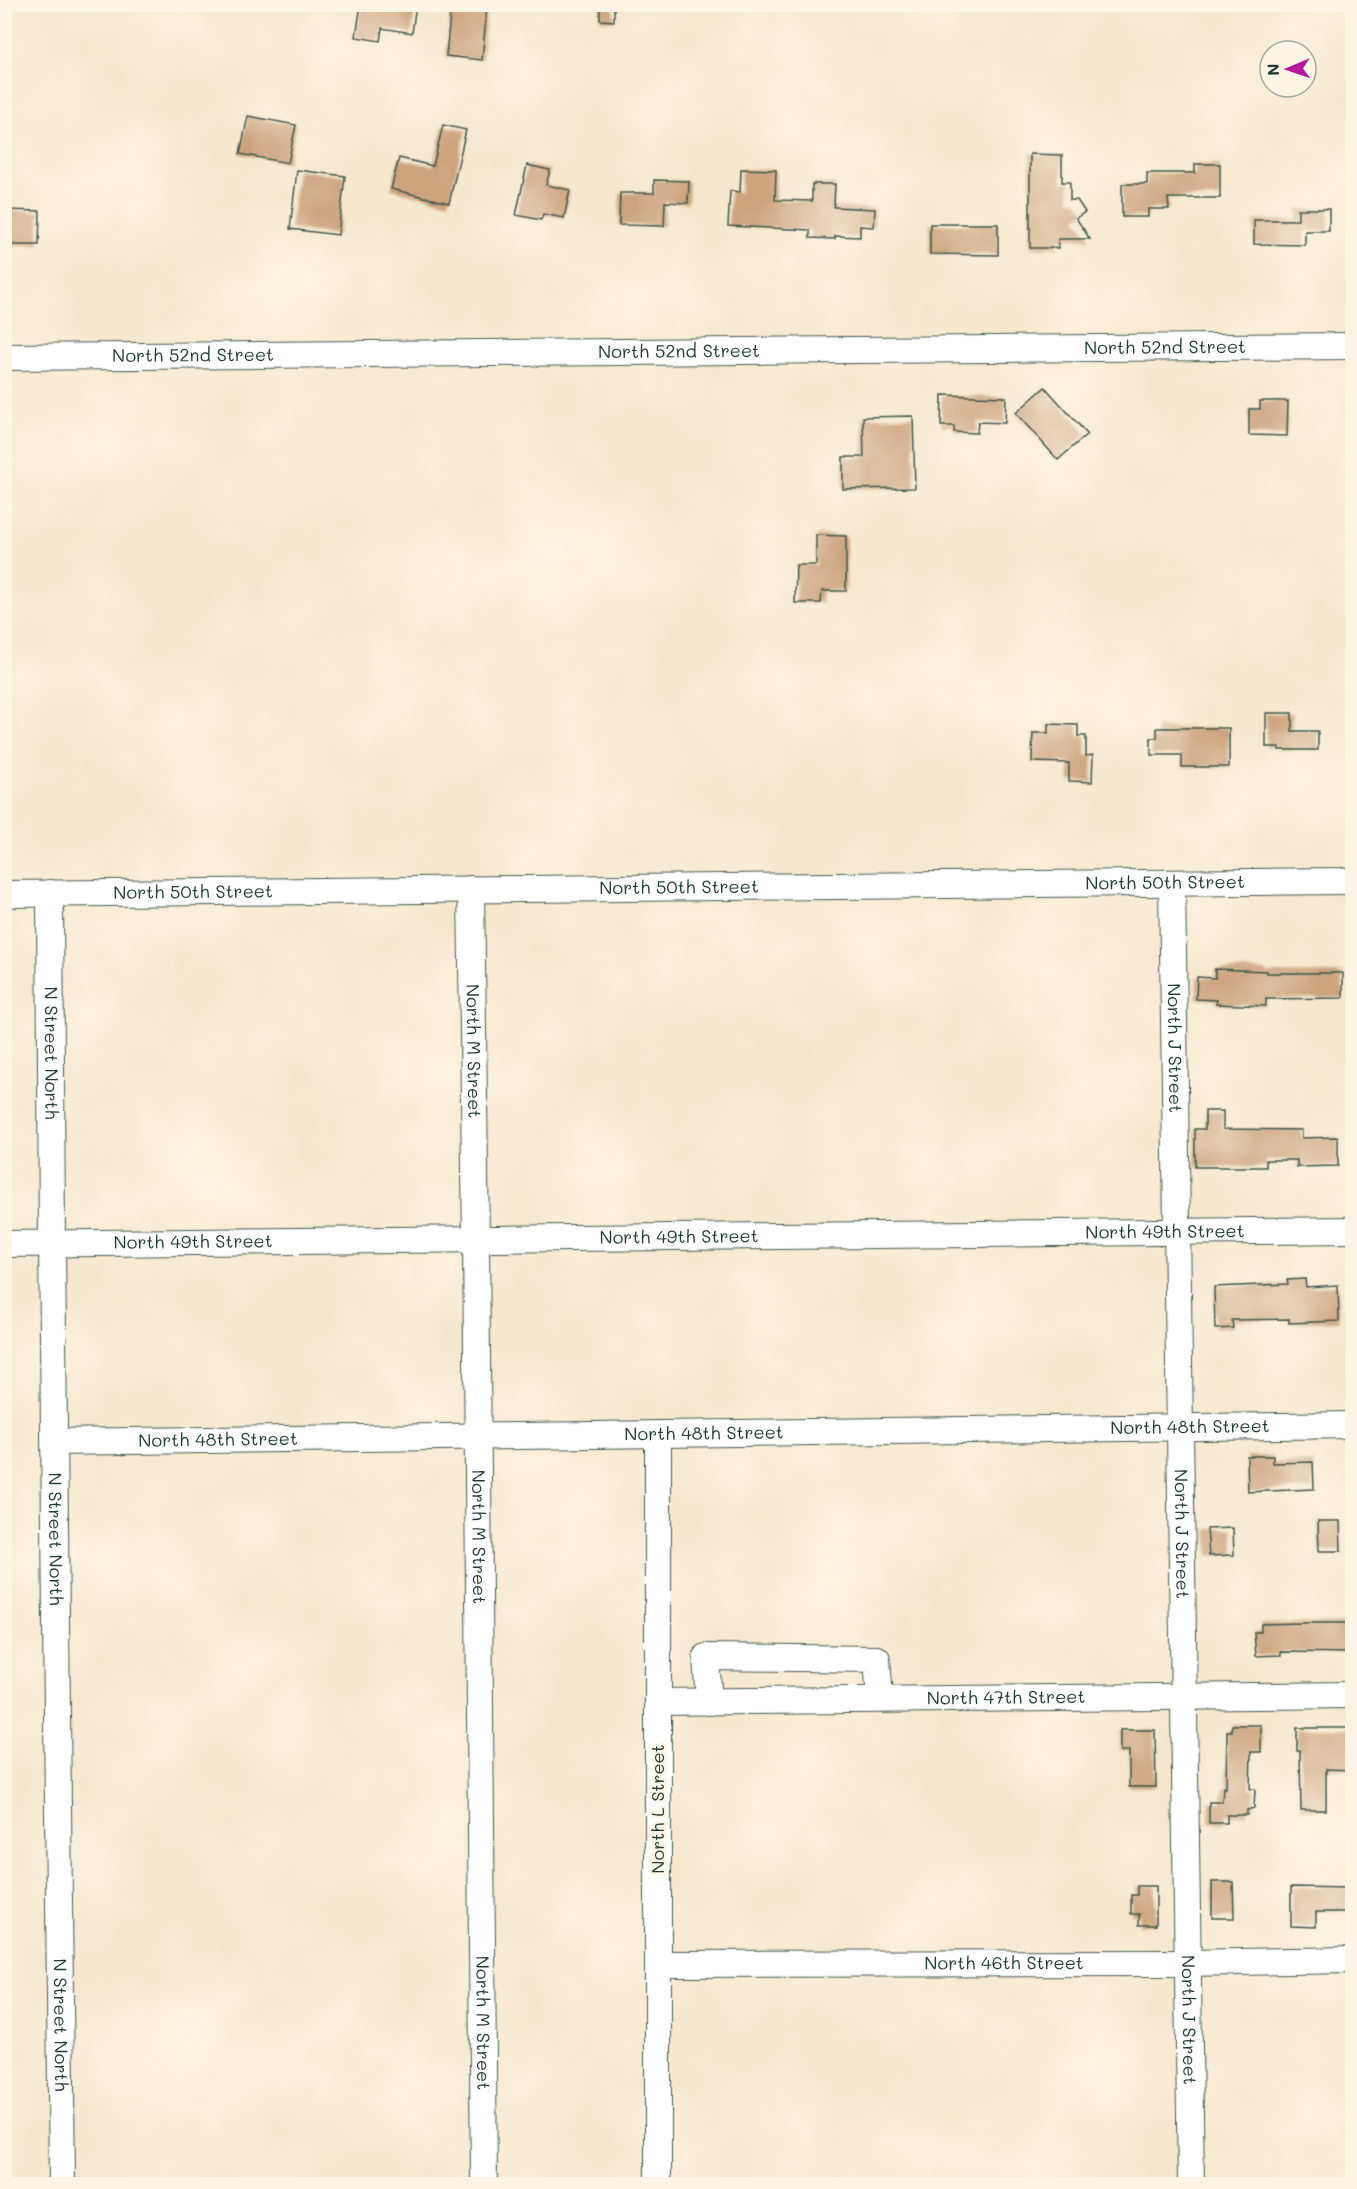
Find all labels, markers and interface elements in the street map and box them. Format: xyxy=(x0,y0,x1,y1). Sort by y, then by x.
north arrow xyxy=(1258,39,1318,99)
text: N xyxy=(1262,63,1283,76)
street label: North 52nd Street xyxy=(1084,334,1246,359)
street label: North 52nd Street xyxy=(598,338,760,363)
street label: North 52nd Street xyxy=(112,342,274,367)
street label: North 50th Street xyxy=(1085,869,1245,895)
street label: North 50th Street xyxy=(599,874,759,899)
street label: North 50th Street xyxy=(113,878,273,904)
street label: North J Street xyxy=(1162,983,1188,1113)
street label: North M Street xyxy=(461,984,487,1118)
street label: N Street North xyxy=(40,986,64,1120)
street label: North 49th Street xyxy=(1085,1218,1245,1244)
street label: North 49th Street xyxy=(599,1223,759,1249)
street label: North 49th Street xyxy=(113,1228,273,1254)
street label: North 48th Street xyxy=(1110,1413,1270,1439)
street label: North 48th Street xyxy=(624,1419,784,1446)
street label: North 48th Street xyxy=(138,1426,298,1452)
street label: North J Street xyxy=(1170,1469,1195,1599)
street label: North M Street xyxy=(467,1470,492,1604)
street label: N Street North xyxy=(43,1472,69,1606)
street label: North 47th Street xyxy=(927,1684,1085,1710)
street label: North L Street xyxy=(645,1744,669,1874)
street label: North 46th Street xyxy=(924,1950,1084,1974)
street label: North J Street xyxy=(1177,1955,1203,2085)
street label: North M Street xyxy=(471,1956,496,2090)
street label: N Street North xyxy=(49,1958,74,2092)

